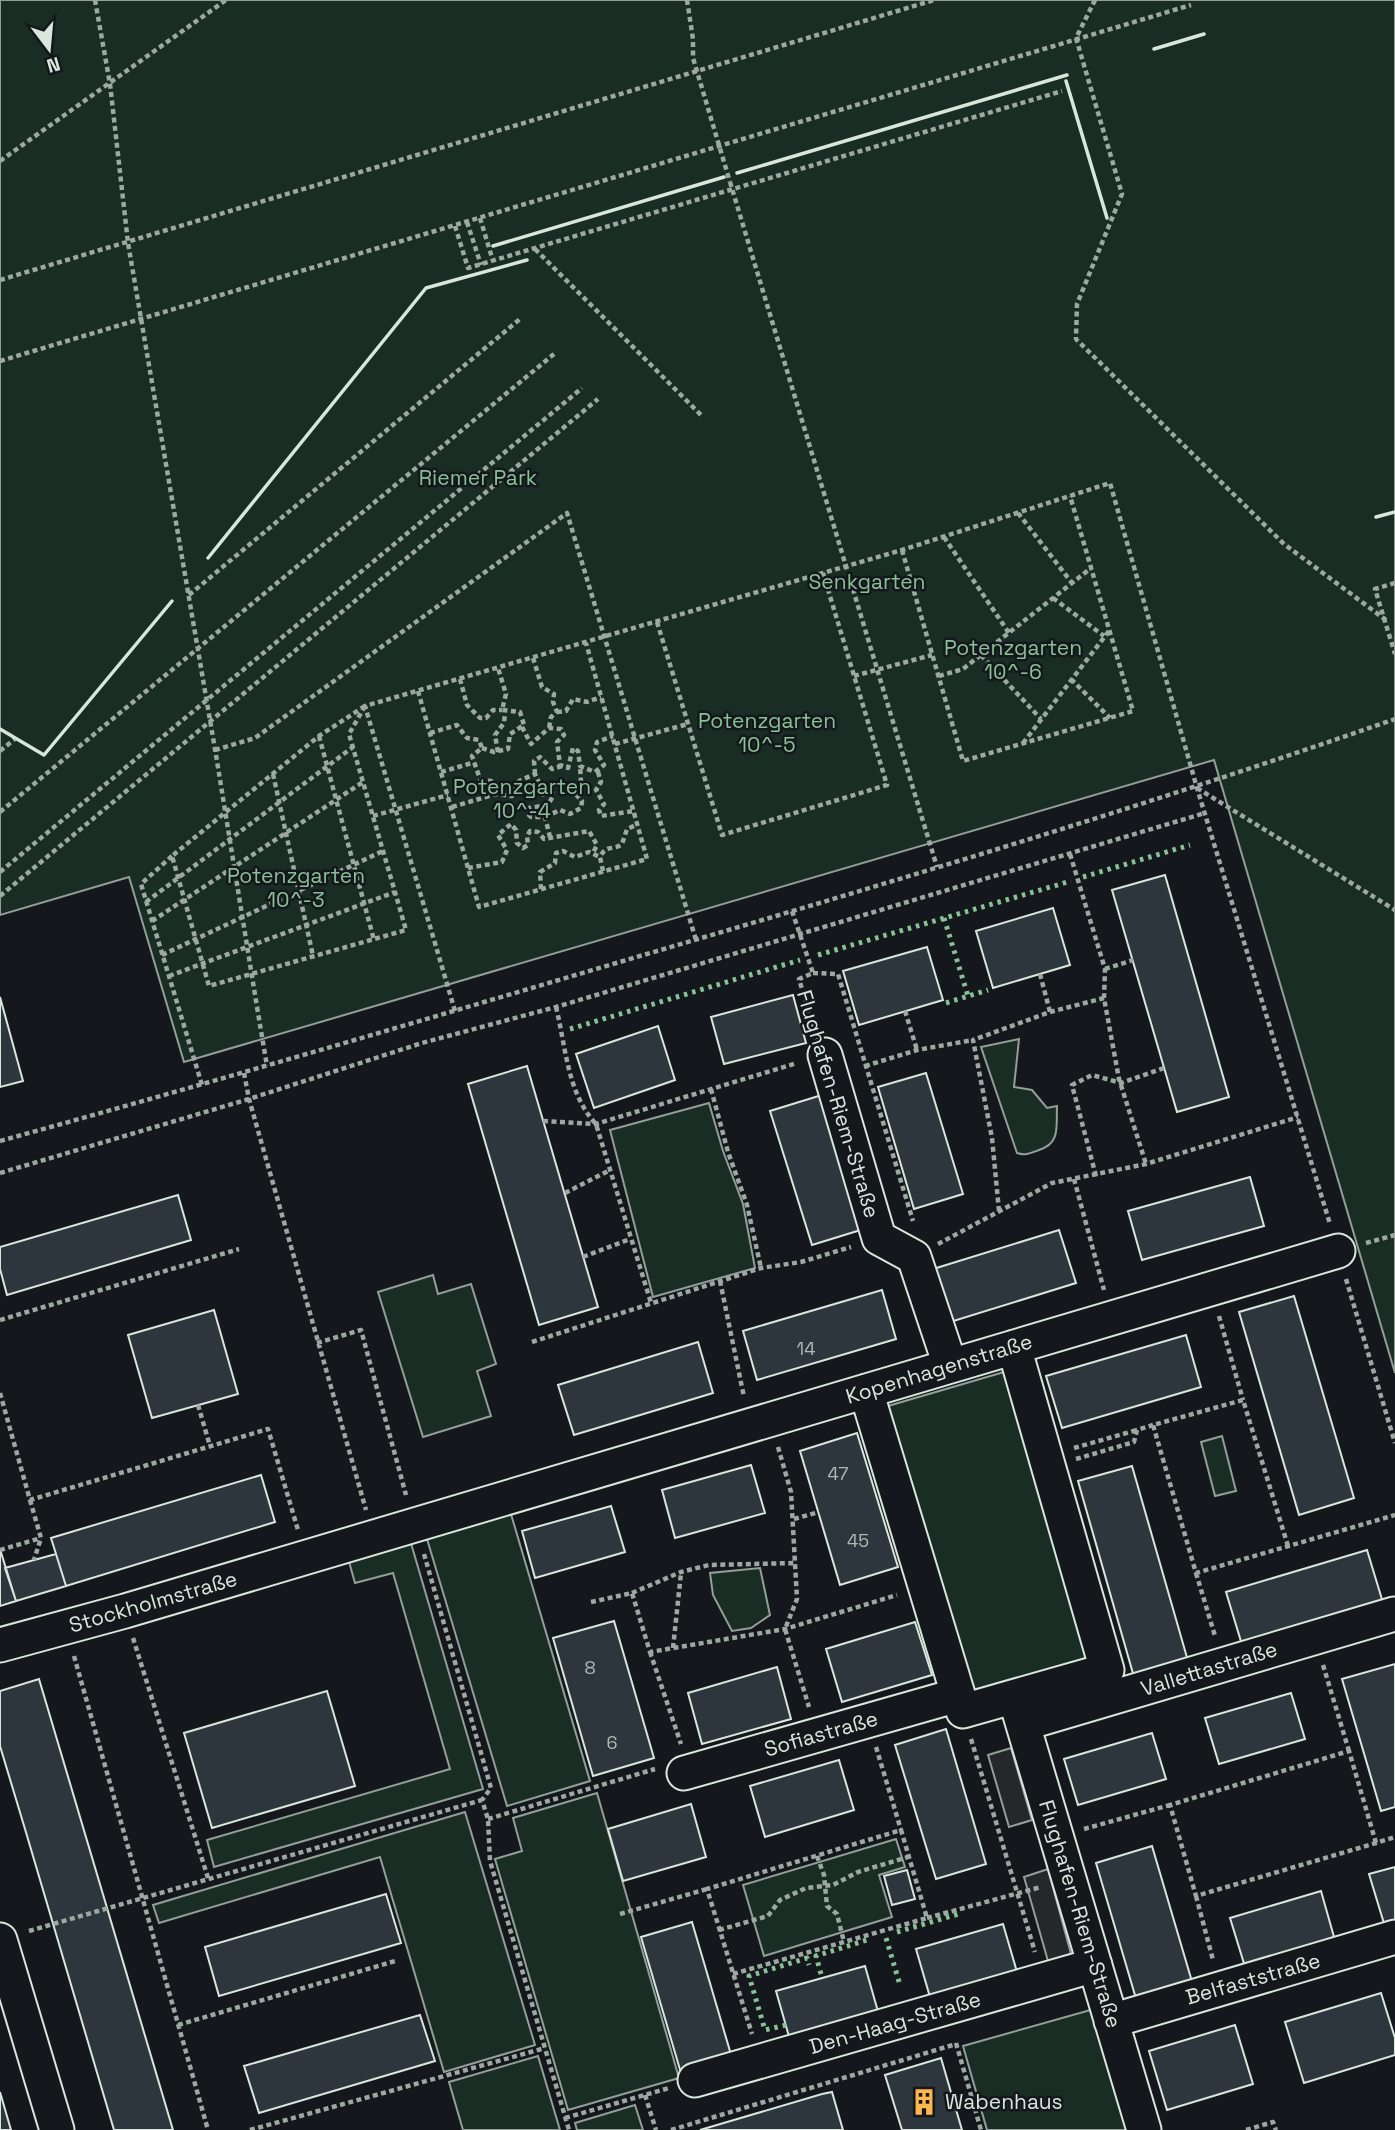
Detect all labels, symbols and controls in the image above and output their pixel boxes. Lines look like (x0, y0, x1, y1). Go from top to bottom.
north arrow (14, 14, 84, 84)
text: N (44, 51, 63, 79)
park label: Riemer Park (419, 464, 537, 491)
park label: Senkgarten (809, 568, 925, 595)
park label: Potenzgarten 10^-6 (944, 634, 1082, 685)
park label: Potenzgarten 10^-5 (698, 707, 836, 758)
park label: Potenzgarten 10^-4 (453, 773, 591, 824)
park label: Potenzgarten 10^-3 (227, 862, 365, 913)
street label: Flughafen-Riem-Straße (791, 987, 886, 1221)
street label: Kopenhagenstraße (842, 1327, 1035, 1410)
house number: 14 (797, 1337, 815, 1360)
house number: 47 (828, 1462, 848, 1485)
house number: 45 (847, 1529, 869, 1552)
street label: Stockholmstraße (66, 1565, 240, 1638)
street label: Vallettastraße (1137, 1635, 1280, 1702)
house number: 8 (584, 1656, 596, 1679)
street label: Sofiastraße (761, 1704, 881, 1763)
house number: 6 (606, 1731, 618, 1754)
street label: Flughafen-Riem-Straße (1033, 1797, 1128, 2031)
street label: Belfaststraße (1182, 1946, 1323, 2011)
street label: Den-Haag-Straße (806, 1985, 984, 2060)
building icon: Wabenhaus (909, 2087, 939, 2117)
place label: Wabenhaus (945, 2088, 1063, 2115)

